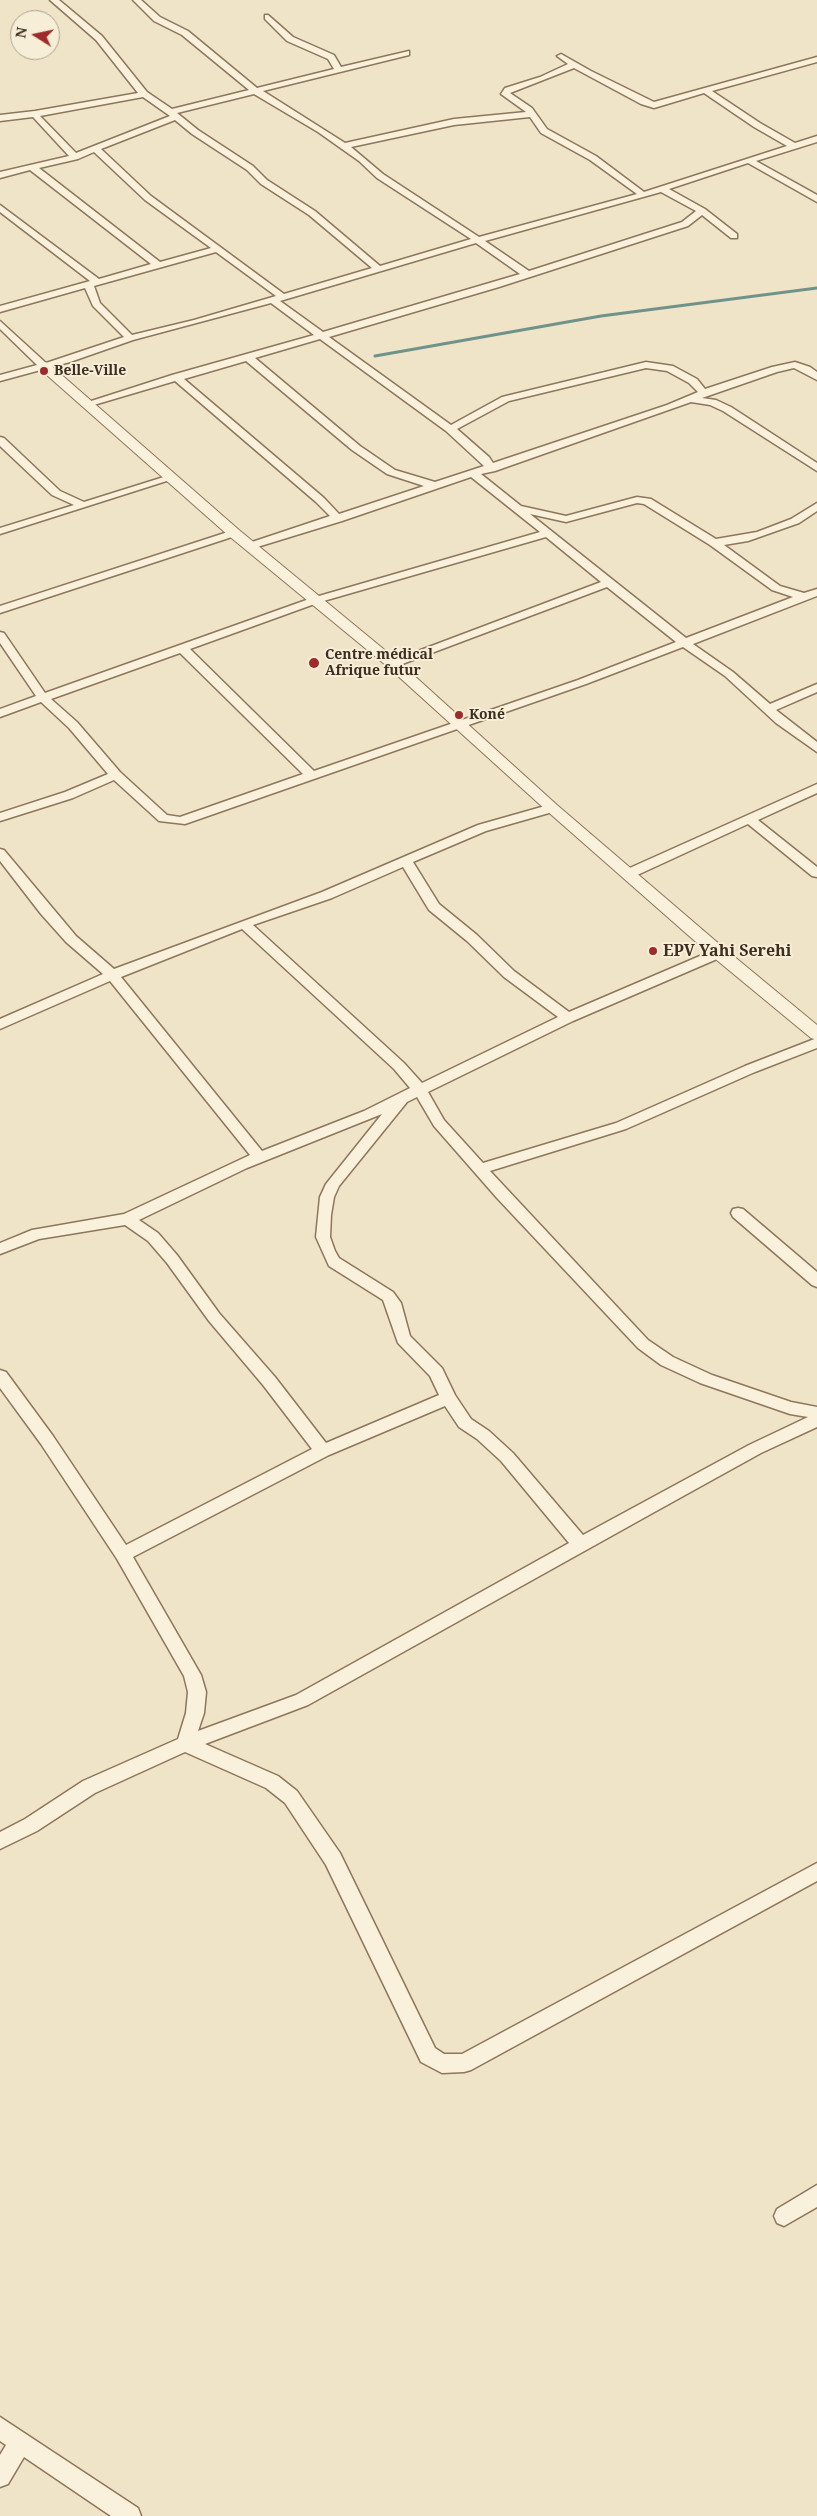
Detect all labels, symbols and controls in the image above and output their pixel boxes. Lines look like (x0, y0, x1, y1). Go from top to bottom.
north arrow (10, 10, 60, 60)
text: N (10, 25, 31, 40)
place label: Belle-Ville (54, 363, 126, 379)
marker: Belle-Ville (38, 365, 50, 377)
place label: Centre médical Afrique futur (325, 647, 433, 680)
marker: Centre médical Afrique futur (307, 656, 321, 670)
place label: Koné (469, 707, 505, 723)
marker: Koné (453, 709, 465, 721)
place label: EPV Yahi Serehi (663, 941, 791, 961)
marker: EPV Yahi Serehi (647, 945, 659, 957)

